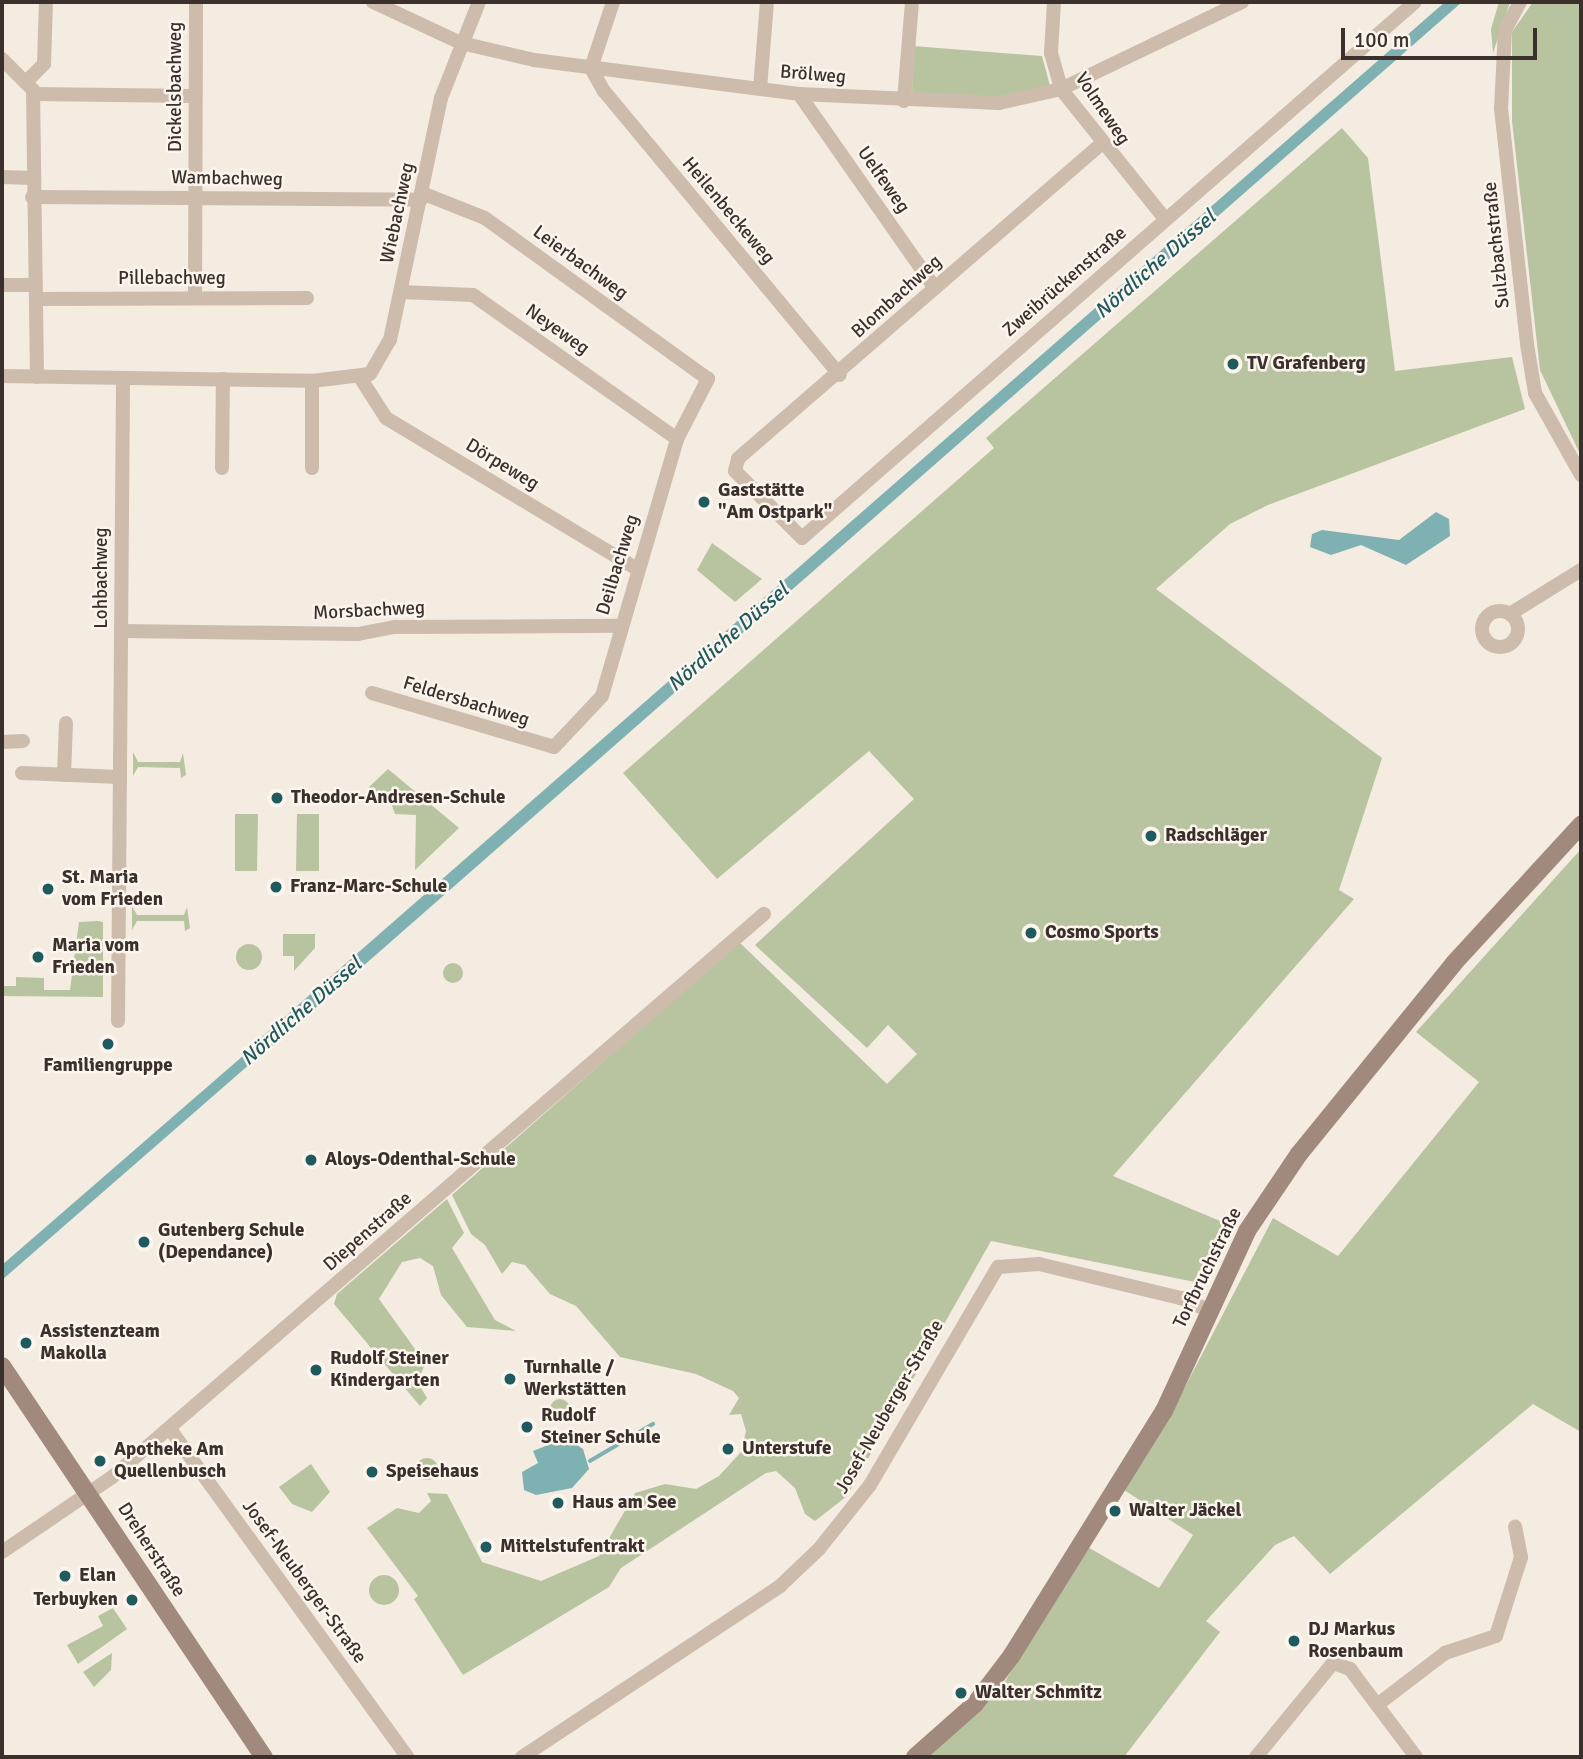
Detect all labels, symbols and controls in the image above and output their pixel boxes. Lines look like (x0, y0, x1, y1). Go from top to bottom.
scale bar (1345, 14, 1541, 58)
street label: Dickelsbachweg (165, 22, 187, 152)
text: 100 m (1354, 27, 1409, 53)
street label: Brölweg (779, 61, 847, 89)
street label: Volmeweg (1069, 68, 1135, 150)
street label: Uelfeweg (852, 142, 914, 218)
street label: Heilenbeckeweg (677, 153, 779, 269)
street label: Wiebachweg (376, 161, 420, 265)
street label: Wambachweg (171, 167, 283, 191)
street label: Sulzbachstraße (1479, 181, 1515, 309)
water label: Nördliche Düssel (1089, 205, 1221, 323)
street label: Leierbachweg (528, 221, 632, 305)
street label: Zweibrückenstraße (999, 222, 1131, 342)
street label: Blombachweg (847, 251, 947, 343)
street label: Pillebachweg (118, 268, 226, 290)
street label: Neyeweg (521, 300, 593, 360)
place label: TV Grafenberg (1247, 353, 1366, 375)
marker: TV Grafenberg (1225, 356, 1241, 372)
street label: Dörpeweg (461, 434, 543, 496)
place label: Gaststätte "Am Ostpark" (718, 480, 832, 524)
marker: Gaststätte "Am Ostpark" (696, 494, 712, 510)
street label: Deilbachweg (592, 512, 644, 618)
street label: Lohbachweg (91, 527, 113, 629)
water label: Nördliche Düssel (662, 578, 794, 696)
street label: Morsbachweg (312, 597, 426, 625)
street label: Feldersbachweg (400, 672, 532, 732)
place label: Theodor-Andresen-Schule (291, 787, 506, 809)
marker: Theodor-Andresen-Schule (269, 790, 285, 806)
place label: Radschläger (1165, 825, 1267, 847)
marker: Radschläger (1143, 828, 1159, 844)
place label: St. Maria vom Frieden (62, 867, 163, 911)
place label: Franz-Marc-Schule (290, 876, 447, 898)
marker: Franz-Marc-Schule (268, 879, 284, 895)
marker: St. Maria vom Frieden (40, 881, 56, 897)
place label: Cosmo Sports (1045, 922, 1159, 944)
marker: Cosmo Sports (1023, 925, 1039, 941)
place label: Maria vom Frieden (52, 935, 139, 979)
marker: Maria vom Frieden (30, 949, 46, 965)
water label: Nördliche Düssel (235, 952, 367, 1070)
marker: Familiengruppe (100, 1036, 116, 1052)
place label: Familiengruppe (43, 1055, 173, 1077)
place label: Aloys-Odenthal-Schule (325, 1149, 516, 1171)
marker: Aloys-Odenthal-Schule (303, 1152, 319, 1168)
street label: Diepenstraße (319, 1187, 417, 1277)
street label: Torfbruchstraße (1169, 1204, 1247, 1332)
place label: Gutenberg Schule (Dependance) (158, 1220, 304, 1264)
marker: Gutenberg Schule (Dependance) (136, 1234, 152, 1250)
street label: Josef-Neuberger-Straße (831, 1316, 949, 1498)
place label: Assistenzteam Makolla (40, 1321, 160, 1365)
marker: Assistenzteam Makolla (18, 1335, 34, 1351)
place label: Rudolf Steiner Kindergarten (330, 1348, 449, 1392)
place label: Turnhalle / Werkstätten (524, 1357, 626, 1401)
marker: Rudolf Steiner Kindergarten (308, 1362, 324, 1378)
marker: Turnhalle / Werkstätten (502, 1371, 518, 1387)
place label: Rudolf Steiner Schule (541, 1405, 661, 1449)
marker: Rudolf Steiner Schule (519, 1419, 535, 1435)
place label: Unterstufe (742, 1438, 831, 1460)
place label: Apotheke Am Quellenbusch (114, 1439, 226, 1483)
marker: Unterstufe (720, 1441, 736, 1457)
marker: Apotheke Am Quellenbusch (92, 1453, 108, 1469)
place label: Speisehaus (386, 1461, 479, 1483)
marker: Speisehaus (364, 1464, 380, 1480)
place label: Haus am See (572, 1492, 677, 1514)
marker: Haus am See (550, 1495, 566, 1511)
street label: Josef-Neuberger-Straße (237, 1496, 371, 1668)
street label: Dreherstraße (112, 1498, 190, 1602)
place label: Walter Jäckel (1129, 1500, 1241, 1522)
marker: Walter Jäckel (1107, 1503, 1123, 1519)
place label: Mittelstufentrakt (500, 1536, 645, 1558)
marker: Mittelstufentrakt (478, 1539, 494, 1555)
place label: Elan (79, 1565, 116, 1587)
marker: Elan (57, 1568, 73, 1584)
place label: Terbuyken (33, 1589, 118, 1611)
marker: Terbuyken (124, 1592, 140, 1608)
place label: DJ Markus Rosenbaum (1308, 1619, 1403, 1663)
marker: DJ Markus Rosenbaum (1286, 1633, 1302, 1649)
place label: Walter Schmitz (975, 1682, 1102, 1704)
marker: Walter Schmitz (953, 1685, 969, 1701)

